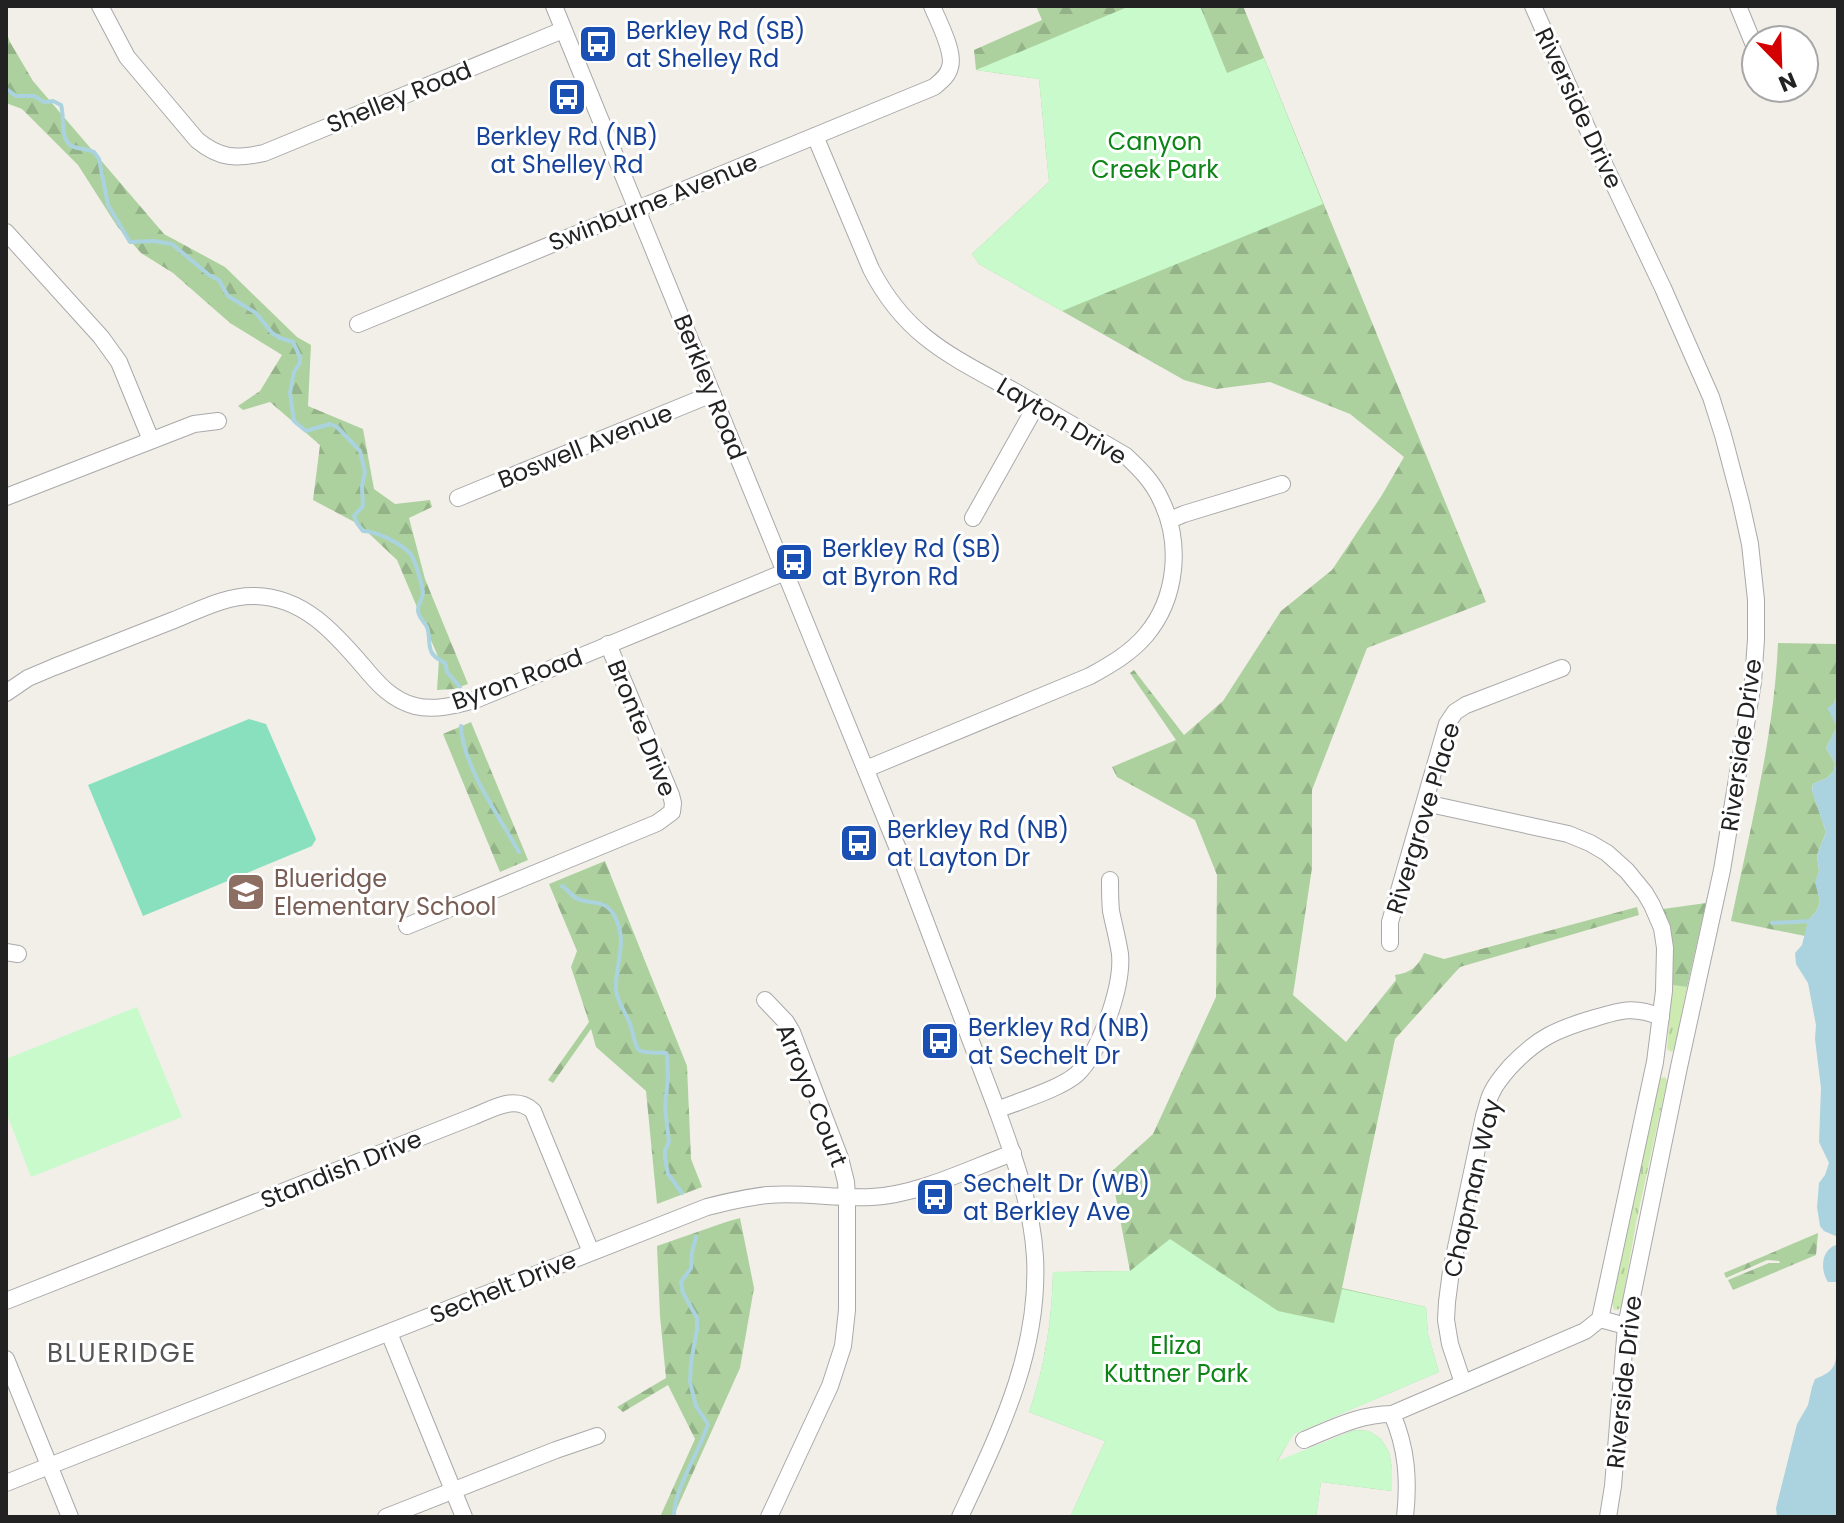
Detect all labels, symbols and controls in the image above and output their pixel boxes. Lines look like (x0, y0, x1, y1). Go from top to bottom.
place label: Berkley Rd (SB) at Shelley Rd (626, 14, 805, 75)
street label: Riverside Drive (1527, 22, 1631, 194)
bus stop icon: Berkley Rd (SB) at Shelley Rd (577, 23, 619, 65)
north arrow (1740, 24, 1820, 104)
street label: Shelley Road (322, 53, 476, 141)
text: N (1774, 64, 1801, 99)
bus stop icon: Berkley Rd (NB) at Shelley Rd (546, 76, 588, 118)
place label: Berkley Rd (NB) at Shelley Rd (476, 120, 658, 181)
park label: Canyon Creek Park (1091, 125, 1219, 186)
street label: Swinburne Avenue (544, 145, 762, 259)
street label: Berkley Road (666, 309, 754, 465)
street label: Layton Drive (991, 369, 1133, 473)
street label: Boswell Avenue (493, 396, 677, 496)
place label: Berkley Rd (SB) at Byron Rd (822, 532, 1001, 593)
bus stop icon: Berkley Rd (SB) at Byron Rd (773, 541, 815, 583)
street label: Byron Road (447, 640, 587, 718)
street label: Bronte Drive (600, 655, 684, 801)
street label: Riverside Drive (1713, 657, 1769, 833)
street label: Rivergrove Place (1378, 718, 1468, 918)
place label: Berkley Rd (NB) at Layton Dr (887, 813, 1069, 874)
bus stop icon: Berkley Rd (NB) at Layton Dr (838, 822, 880, 864)
place label: Blueridge Elementary School (274, 862, 497, 923)
school or university icon: Blueridge Elementary School (225, 871, 267, 913)
place label: Berkley Rd (NB) at Sechelt Dr (968, 1011, 1150, 1072)
street label: Arroyo Court (768, 1019, 856, 1171)
bus stop icon: Berkley Rd (NB) at Sechelt Dr (919, 1020, 961, 1062)
street label: Chapman Way (1435, 1095, 1509, 1280)
street label: Standish Drive (256, 1122, 426, 1216)
place label: Sechelt Dr (WB) at Berkley Ave (963, 1167, 1150, 1228)
bus stop icon: Sechelt Dr (WB) at Berkley Ave (914, 1176, 956, 1218)
street label: Sechelt Drive (425, 1243, 581, 1331)
street label: Riverside Drive (1599, 1294, 1649, 1470)
park label: Eliza Kuttner Park (1104, 1329, 1249, 1390)
district label: BLUERIDGE (47, 1335, 197, 1371)

